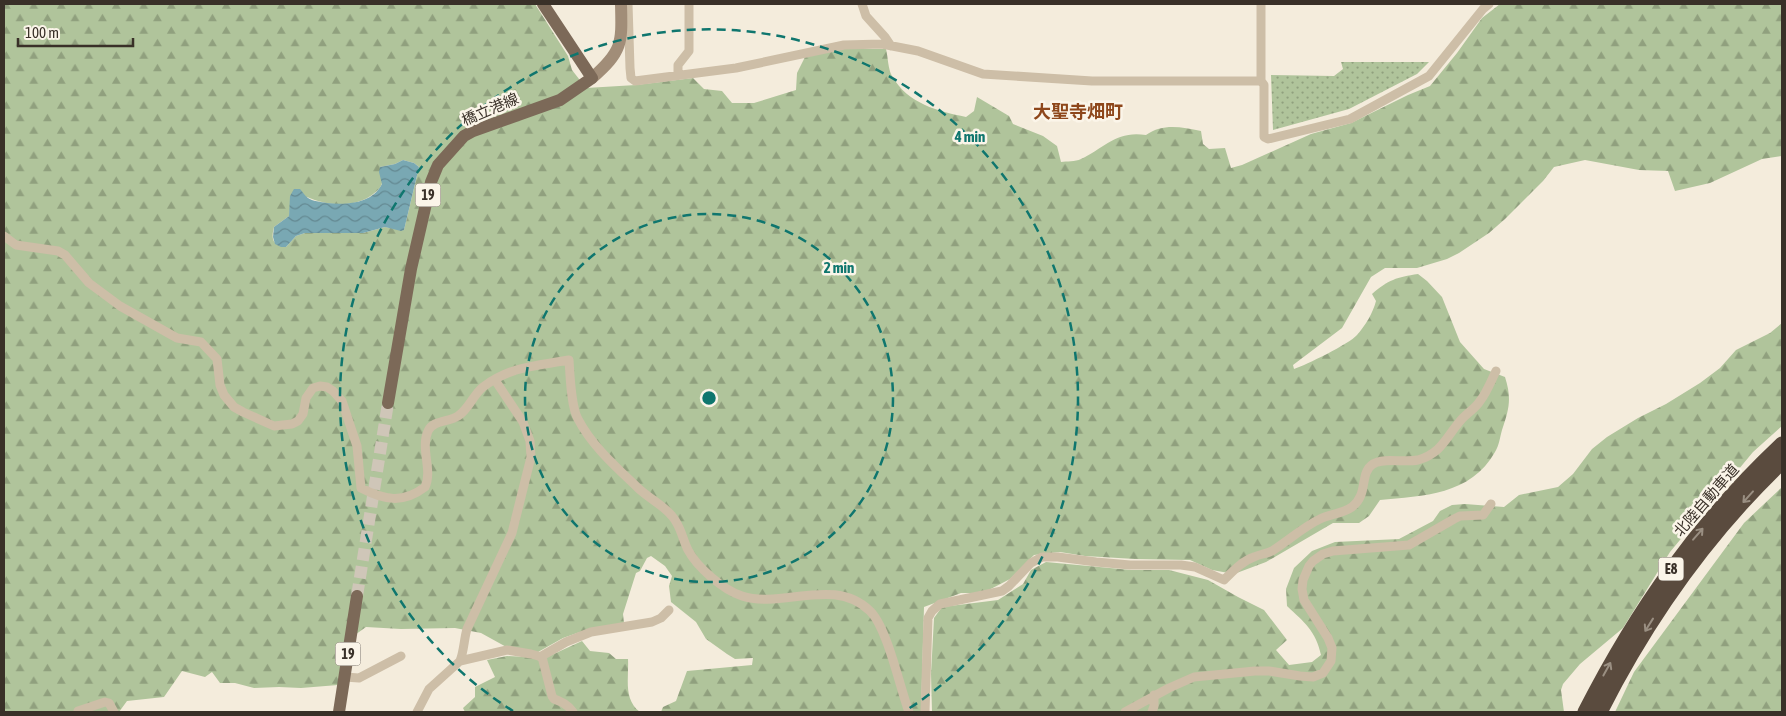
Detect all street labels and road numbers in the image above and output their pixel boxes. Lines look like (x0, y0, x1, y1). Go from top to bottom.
street label: 橋立港線 (459, 89, 521, 129)
road number: 19 (416, 184, 440, 206)
street label: 北陸自動車道 (1670, 460, 1742, 540)
road number: E8 (1658, 558, 1684, 580)
road number: 19 (336, 642, 360, 666)

